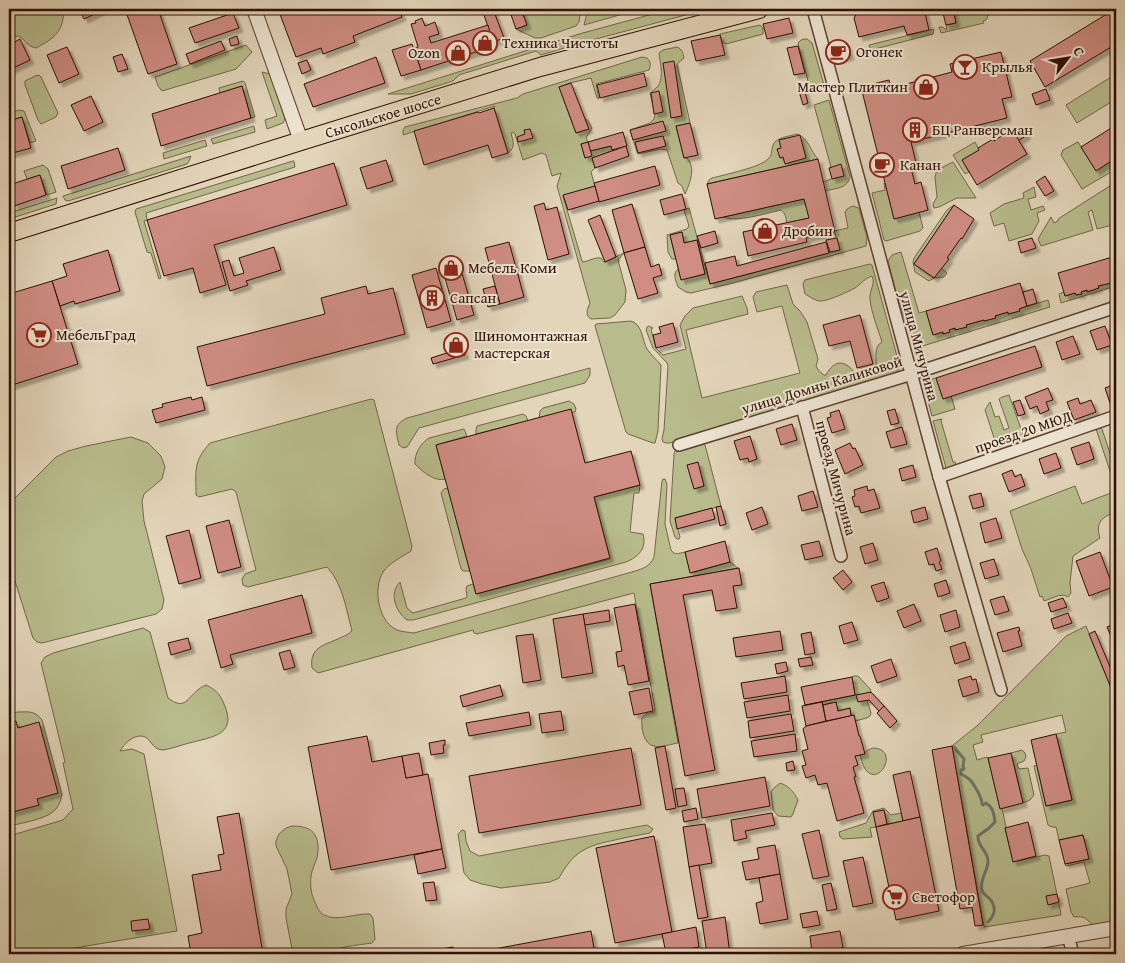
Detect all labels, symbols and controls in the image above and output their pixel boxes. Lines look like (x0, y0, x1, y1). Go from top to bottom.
shop icon: Техника Чистоты (472, 30, 498, 56)
place label: Техника Чистоты (502, 32, 619, 53)
north arrow (1042, 32, 1092, 82)
cafe icon: Огонек (825, 39, 851, 65)
shop icon: Ozon (445, 40, 471, 66)
place label: Огонек (856, 41, 903, 62)
place label: Ozon (408, 42, 441, 63)
text: С (1069, 43, 1090, 60)
bar icon: Крылья (952, 54, 978, 80)
place label: Крылья (982, 56, 1033, 77)
shop icon: Мастер Плиткин (913, 74, 939, 100)
place label: Мастер Плиткин (797, 76, 908, 97)
street label: Сысольское шоссе (322, 88, 443, 143)
building icon: БЦ Ранверсман (902, 117, 928, 143)
place label: БЦ Ранверсман (932, 119, 1033, 140)
cafe icon: Канан (869, 152, 895, 178)
place label: Канан (900, 154, 941, 175)
shop icon: Дробин (752, 218, 778, 244)
place label: Дробин (781, 220, 833, 241)
shop icon: Мебель Коми (438, 255, 464, 281)
place label: Мебель Коми (468, 257, 557, 278)
building icon: Сапсан (419, 285, 445, 311)
place label: Сапсан (450, 287, 497, 308)
street label: улица Мичурина (894, 288, 944, 404)
supermarket icon: МебельГрад (26, 322, 52, 348)
place label: МебельГрад (56, 324, 136, 345)
place label: Шиномонтажная мастерская (474, 325, 588, 363)
shop icon: Шиномонтажная мастерская (443, 332, 469, 358)
street label: улица Домны Каликовой (738, 350, 905, 419)
street label: проезд 20 МЮД (972, 405, 1074, 458)
street label: проезд Мичурина (811, 418, 862, 539)
supermarket icon: Светофор (882, 884, 908, 910)
place label: Светофор (912, 886, 975, 907)

